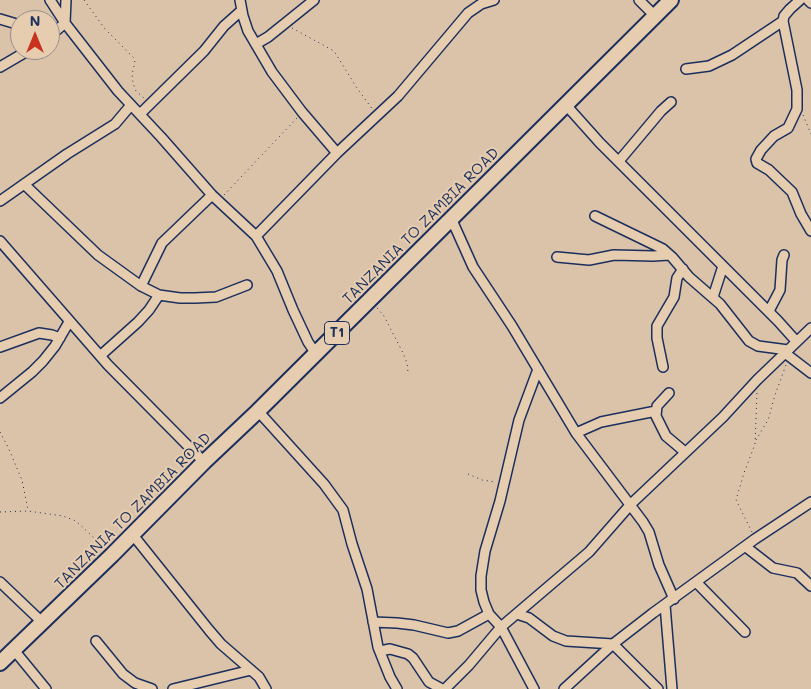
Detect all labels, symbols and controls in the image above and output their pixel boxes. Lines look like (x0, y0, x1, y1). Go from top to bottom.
north arrow (10, 10, 60, 60)
text: N (30, 11, 40, 30)
street label: TANZANIA TO ZAMBIA ROAD (339, 144, 503, 308)
road number: T1 (324, 322, 350, 344)
street label: TANZANIA TO ZAMBIA ROAD (51, 429, 215, 593)

